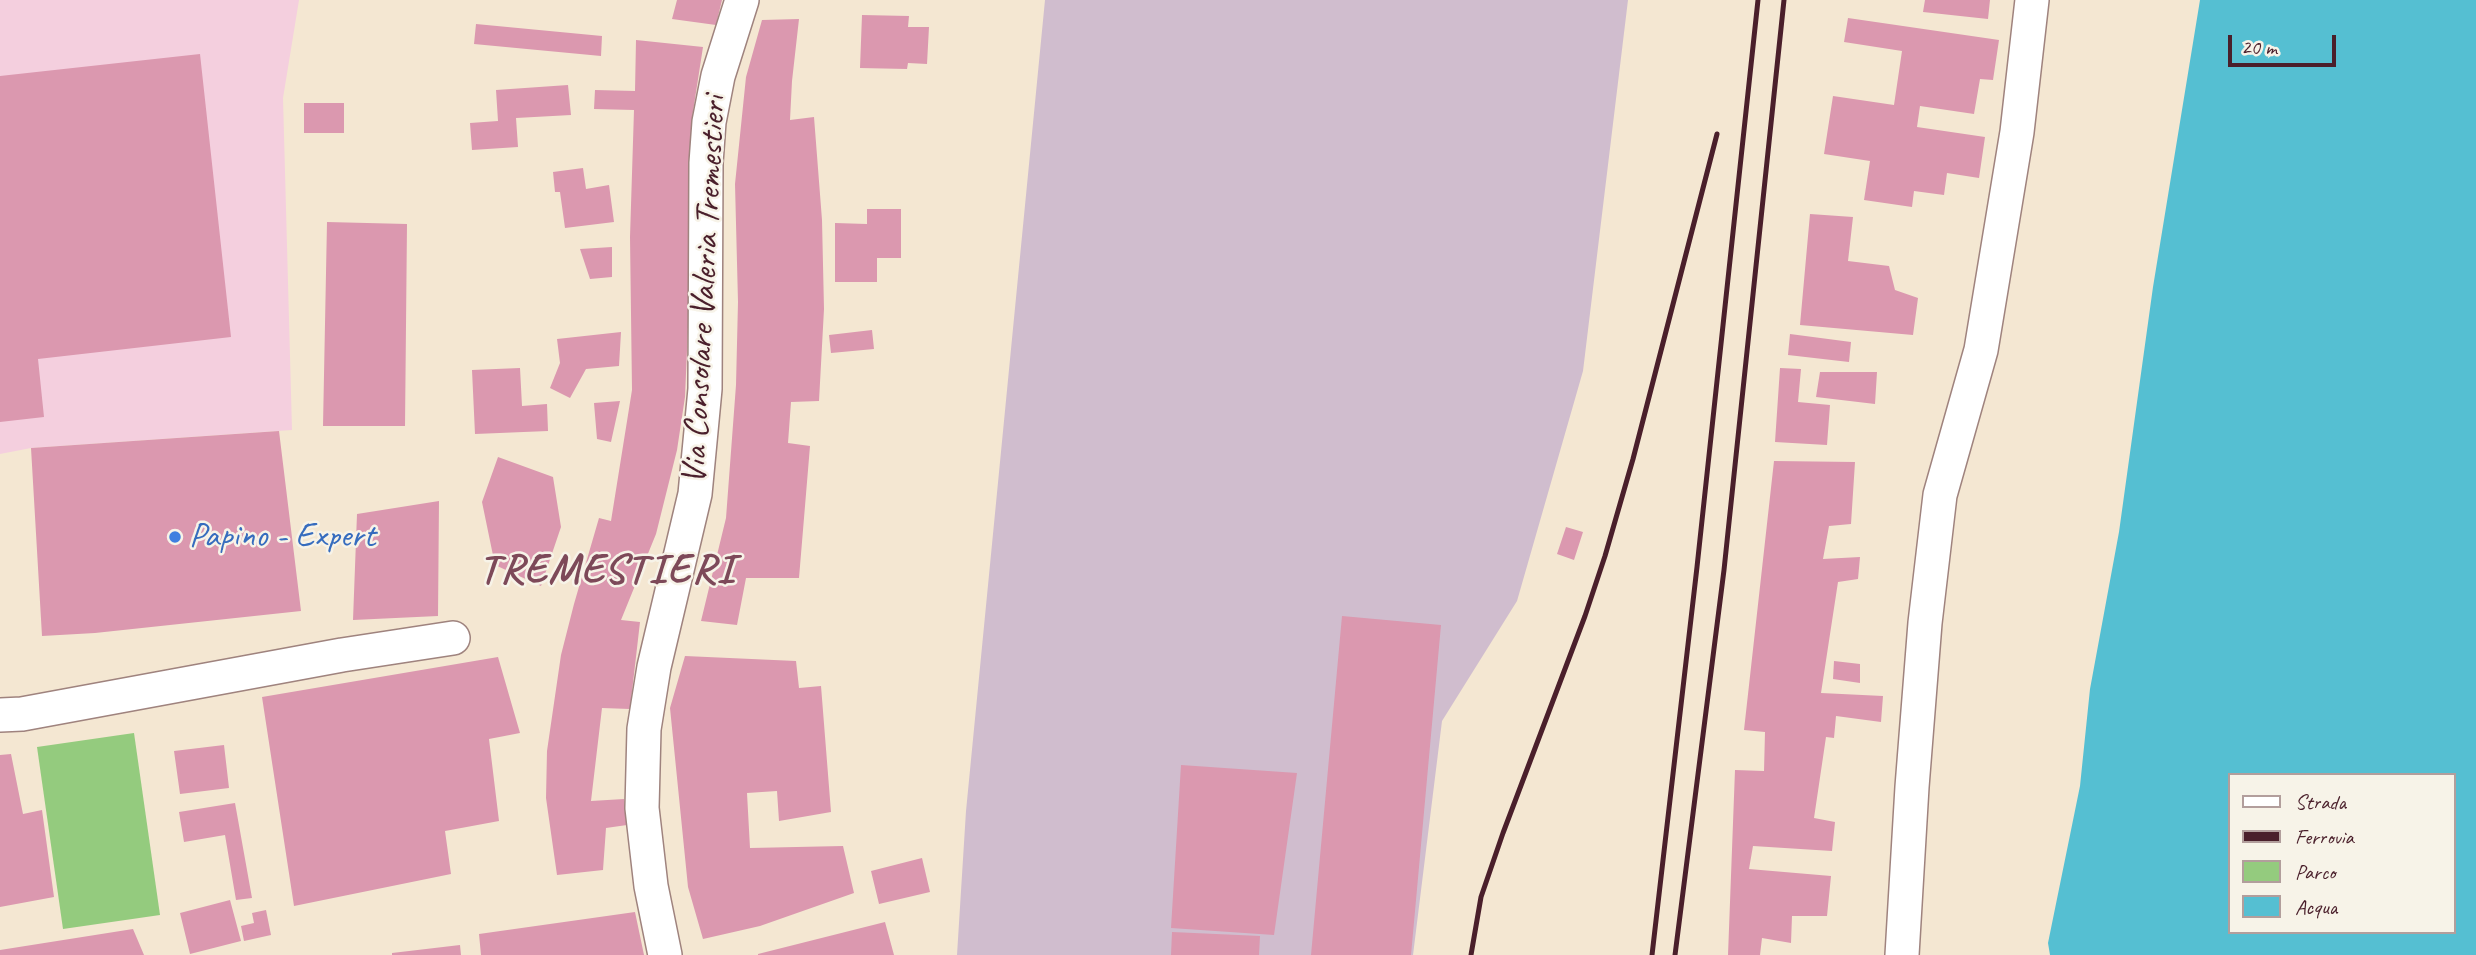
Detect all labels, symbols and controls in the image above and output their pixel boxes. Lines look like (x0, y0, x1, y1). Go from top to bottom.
scale bar (2231, 21, 2340, 65)
text: 20 m (2241, 34, 2277, 60)
street label: Via Consolare Valeria Tremestieri (674, 95, 736, 485)
place label: Papino - Expert (189, 516, 375, 558)
marker: Papino - Expert (167, 529, 183, 545)
district label: TREMESTIERI (481, 546, 733, 596)
legend (2228, 773, 2455, 934)
text: Strada (2295, 789, 2346, 815)
text: Ferrovia (2295, 824, 2354, 850)
text: Parco (2295, 859, 2335, 885)
text: Acqua (2295, 894, 2337, 920)

